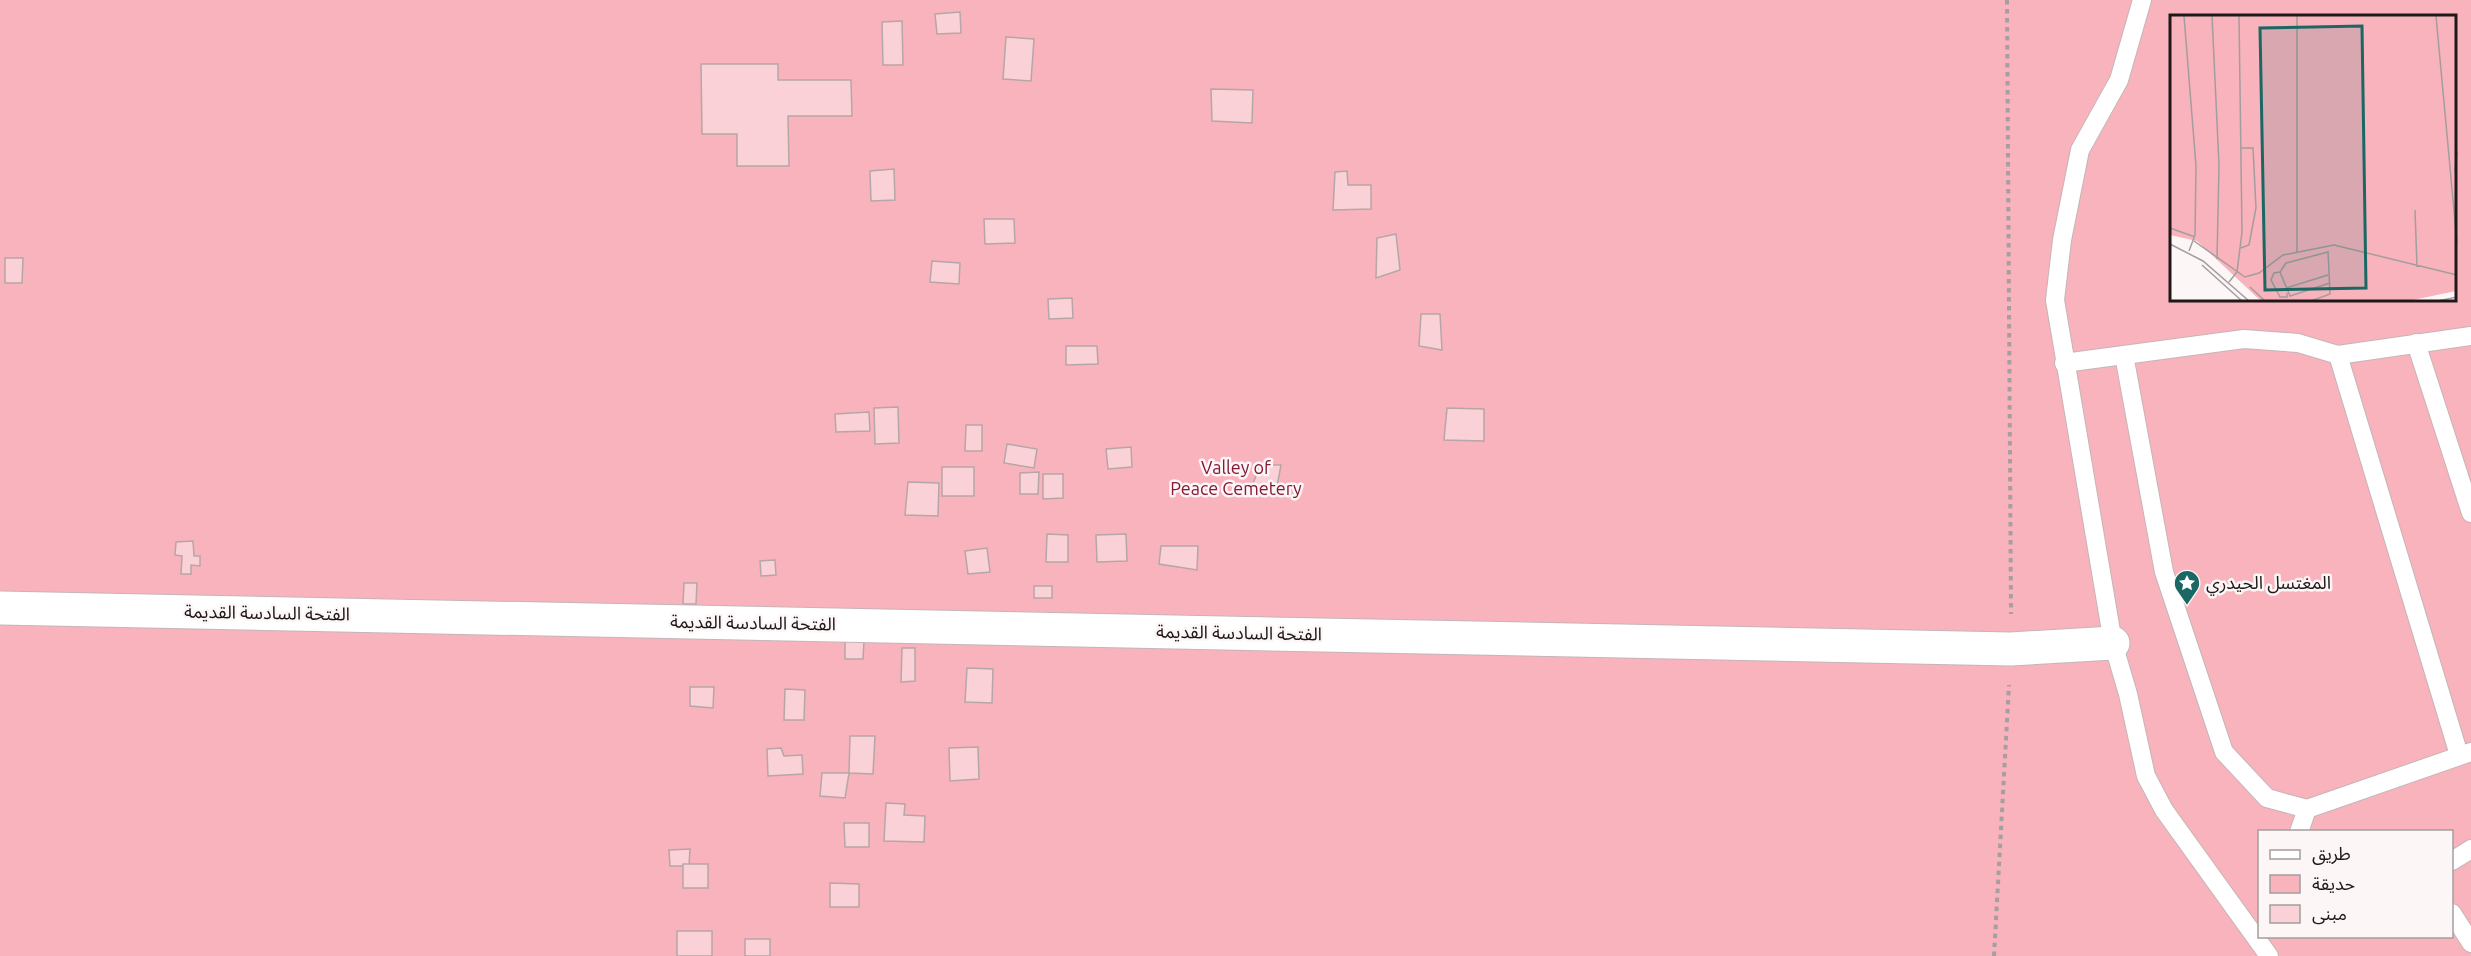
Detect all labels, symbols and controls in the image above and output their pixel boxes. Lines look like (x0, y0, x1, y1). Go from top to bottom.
inset map (2170, 15, 2456, 302)
park label: Valley of Peace Cemetery (1170, 457, 1302, 498)
place icon: المغتسل الحيدري (2172, 568, 2202, 606)
place label: المغتسل الحيدري (2206, 572, 2331, 596)
street label: الفتحة السادسة القديمة (184, 601, 350, 624)
street label: الفتحة السادسة القديمة (670, 611, 836, 634)
street label: الفتحة السادسة القديمة (1156, 621, 1322, 644)
legend (2258, 830, 2453, 938)
text: طريق (2312, 843, 2351, 865)
text: حديقة (2312, 873, 2355, 893)
text: مبنى (2312, 903, 2347, 925)

